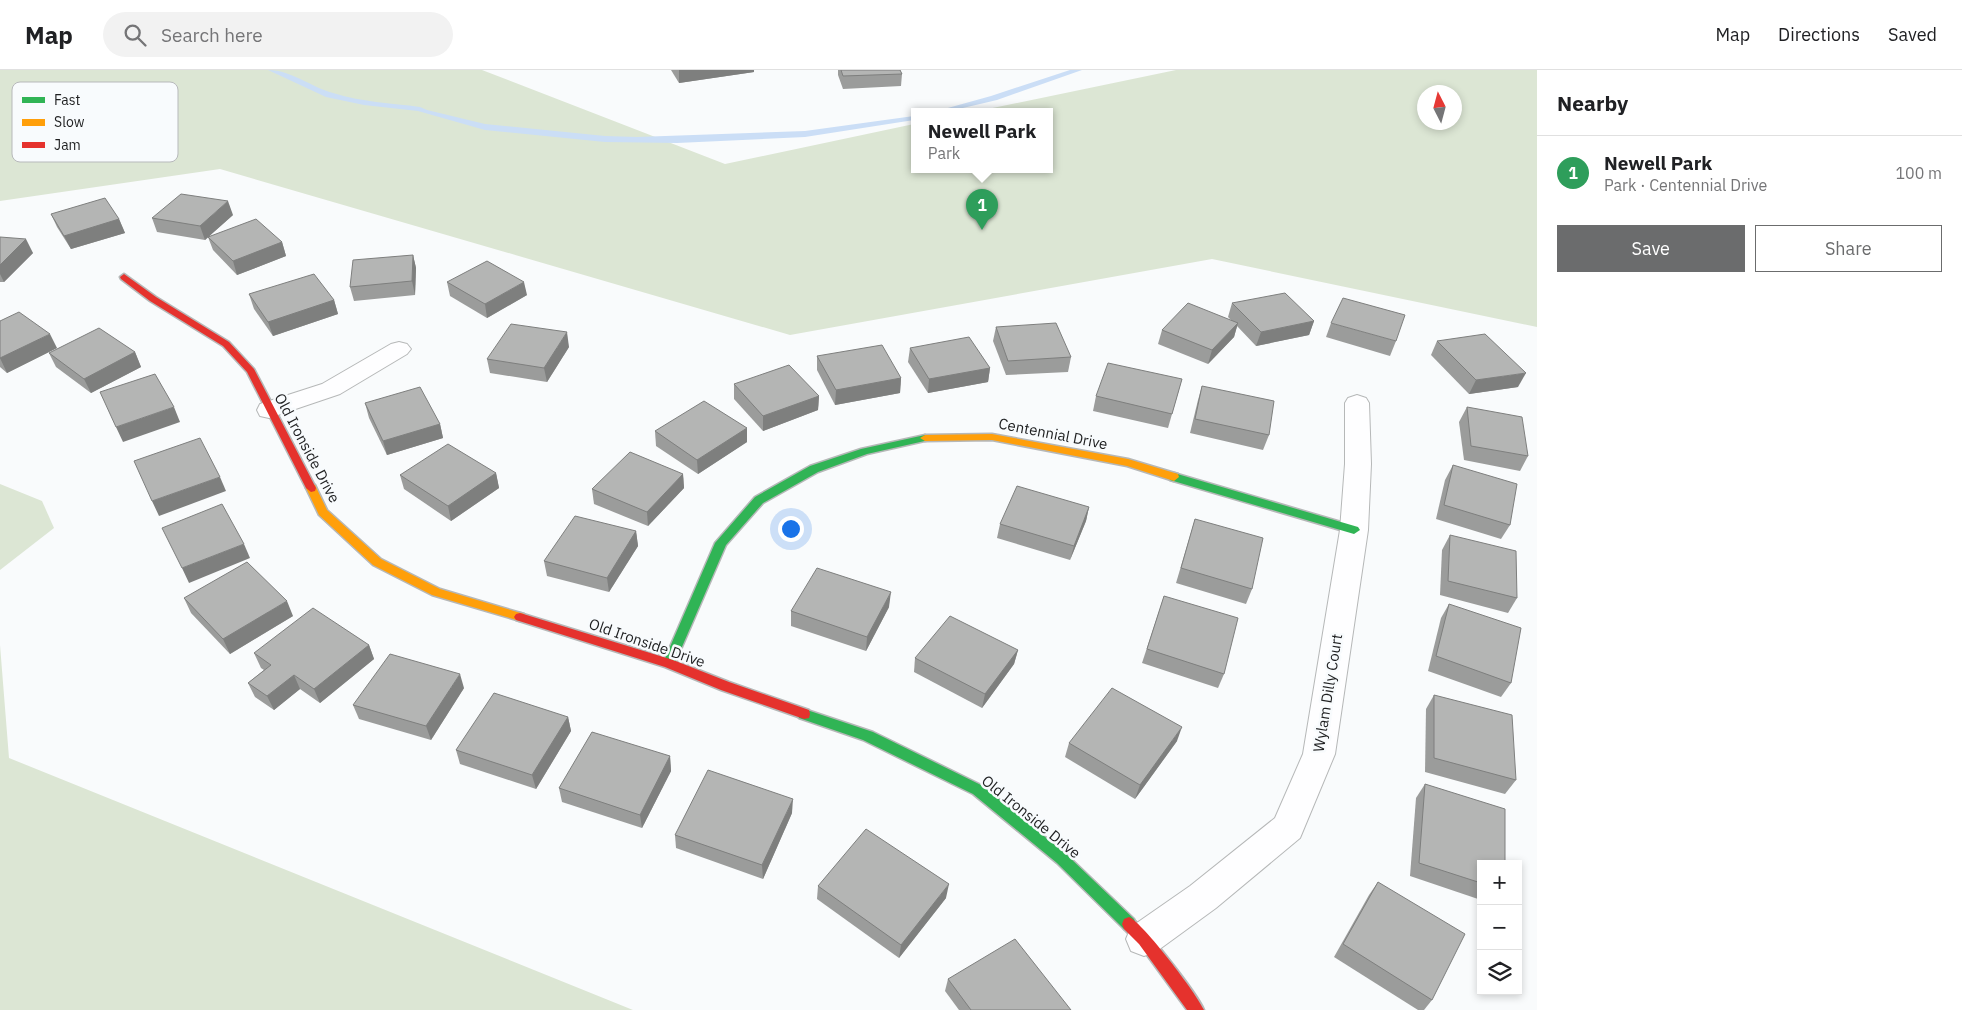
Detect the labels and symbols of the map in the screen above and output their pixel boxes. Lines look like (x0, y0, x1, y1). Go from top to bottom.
legend (12, 82, 178, 162)
north arrow (1417, 85, 1462, 130)
text: Fast (54, 91, 80, 109)
text: Slow (54, 113, 85, 131)
text: Jam (54, 136, 81, 154)
pin: 1 (966, 189, 998, 230)
street label: Old Ironside Drive (271, 390, 344, 506)
street label: Centennial Drive (997, 414, 1109, 453)
your location (778, 516, 804, 542)
street label: Old Ironside Drive (587, 614, 708, 671)
street label: Wylam Dilly Court (1309, 632, 1346, 753)
street label: Old Ironside Drive (978, 771, 1085, 862)

